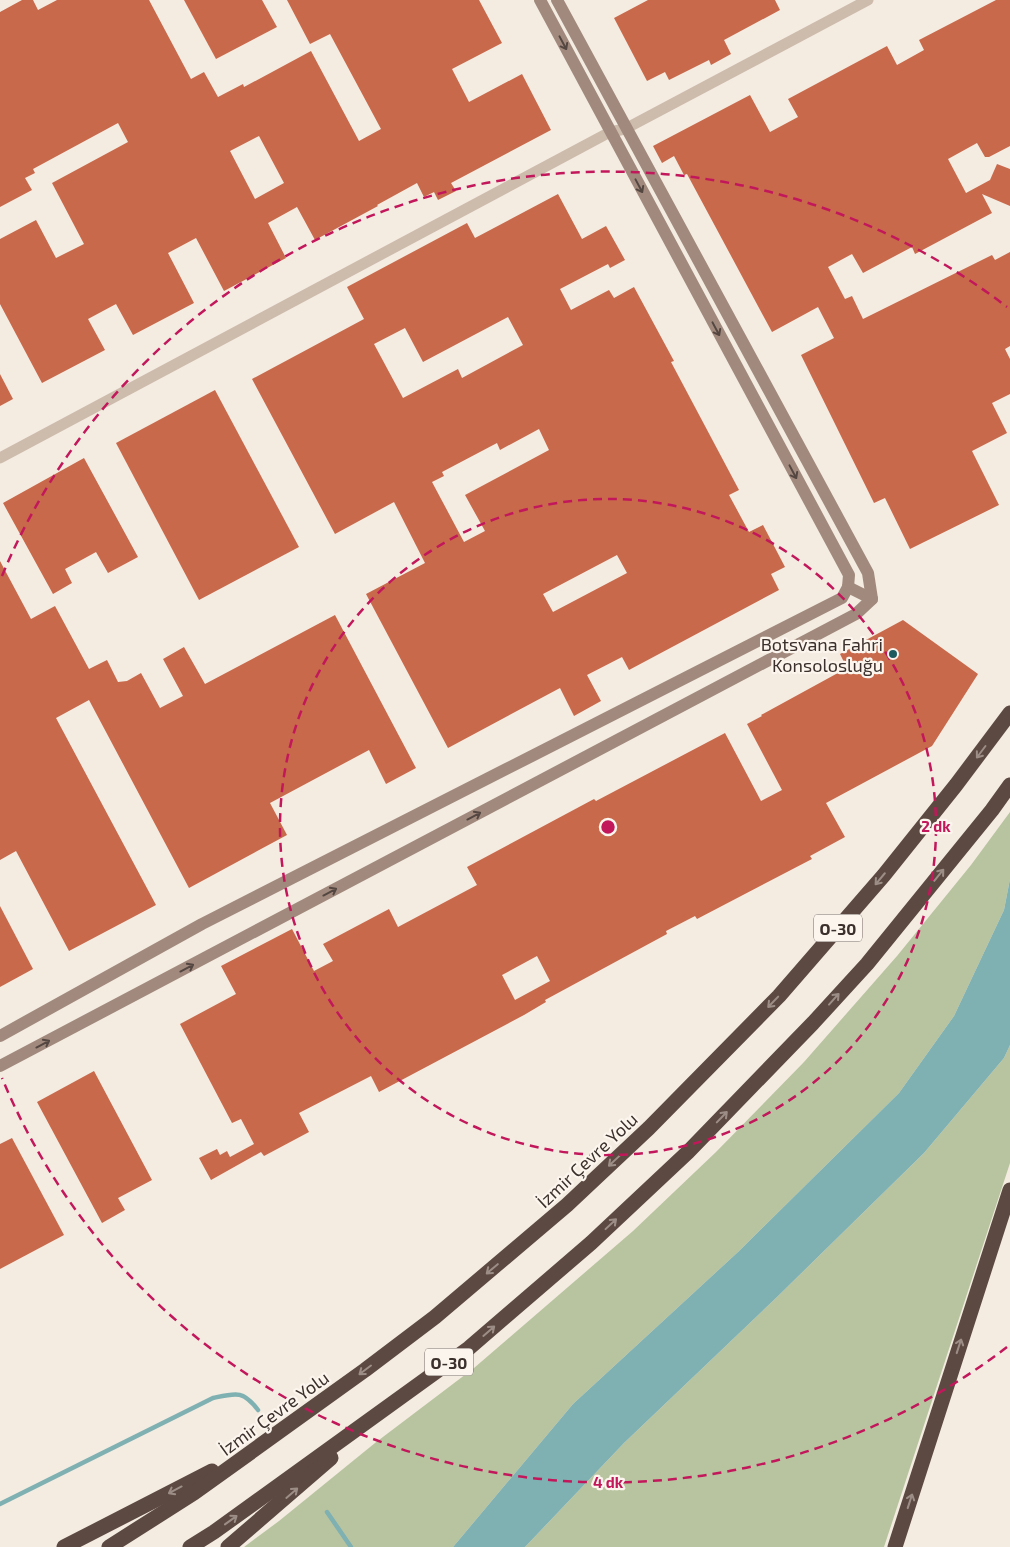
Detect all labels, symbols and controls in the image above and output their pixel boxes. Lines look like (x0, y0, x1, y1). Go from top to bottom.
one-way arrow (558, 35, 568, 50)
one-way arrow (635, 178, 645, 193)
one-way arrow (712, 322, 722, 336)
one-way arrow (789, 465, 799, 479)
place label: Botsvana Fahri Konsolosluğu (761, 633, 883, 676)
marker: Botsvana Fahri Konsolosluğu (887, 648, 899, 660)
one-way arrow (975, 745, 986, 758)
one-way arrow (466, 811, 481, 820)
text: 2 dk (921, 817, 951, 835)
centre of rings (599, 818, 617, 836)
one-way arrow (934, 869, 945, 882)
one-way arrow (874, 873, 885, 886)
one-way arrow (323, 887, 338, 897)
road number: O-30 (814, 914, 862, 941)
one-way arrow (179, 963, 194, 973)
one-way arrow (829, 993, 840, 1006)
one-way arrow (767, 995, 779, 1007)
one-way arrow (35, 1039, 50, 1048)
street label: İzmir Çevre Yolu (532, 1108, 643, 1213)
one-way arrow (716, 1111, 728, 1123)
one-way arrow (607, 1155, 620, 1167)
one-way arrow (605, 1218, 618, 1230)
one-way arrow (485, 1263, 498, 1275)
one-way arrow (482, 1325, 495, 1336)
one-way arrow (955, 1338, 965, 1354)
road number: O-30 (425, 1348, 473, 1375)
one-way arrow (358, 1365, 372, 1375)
street label: İzmir Çevre Yolu (215, 1366, 333, 1461)
text: 4 dk (593, 1473, 624, 1491)
one-way arrow (168, 1486, 183, 1496)
one-way arrow (285, 1487, 298, 1498)
one-way arrow (905, 1493, 915, 1509)
one-way arrow (224, 1515, 238, 1525)

